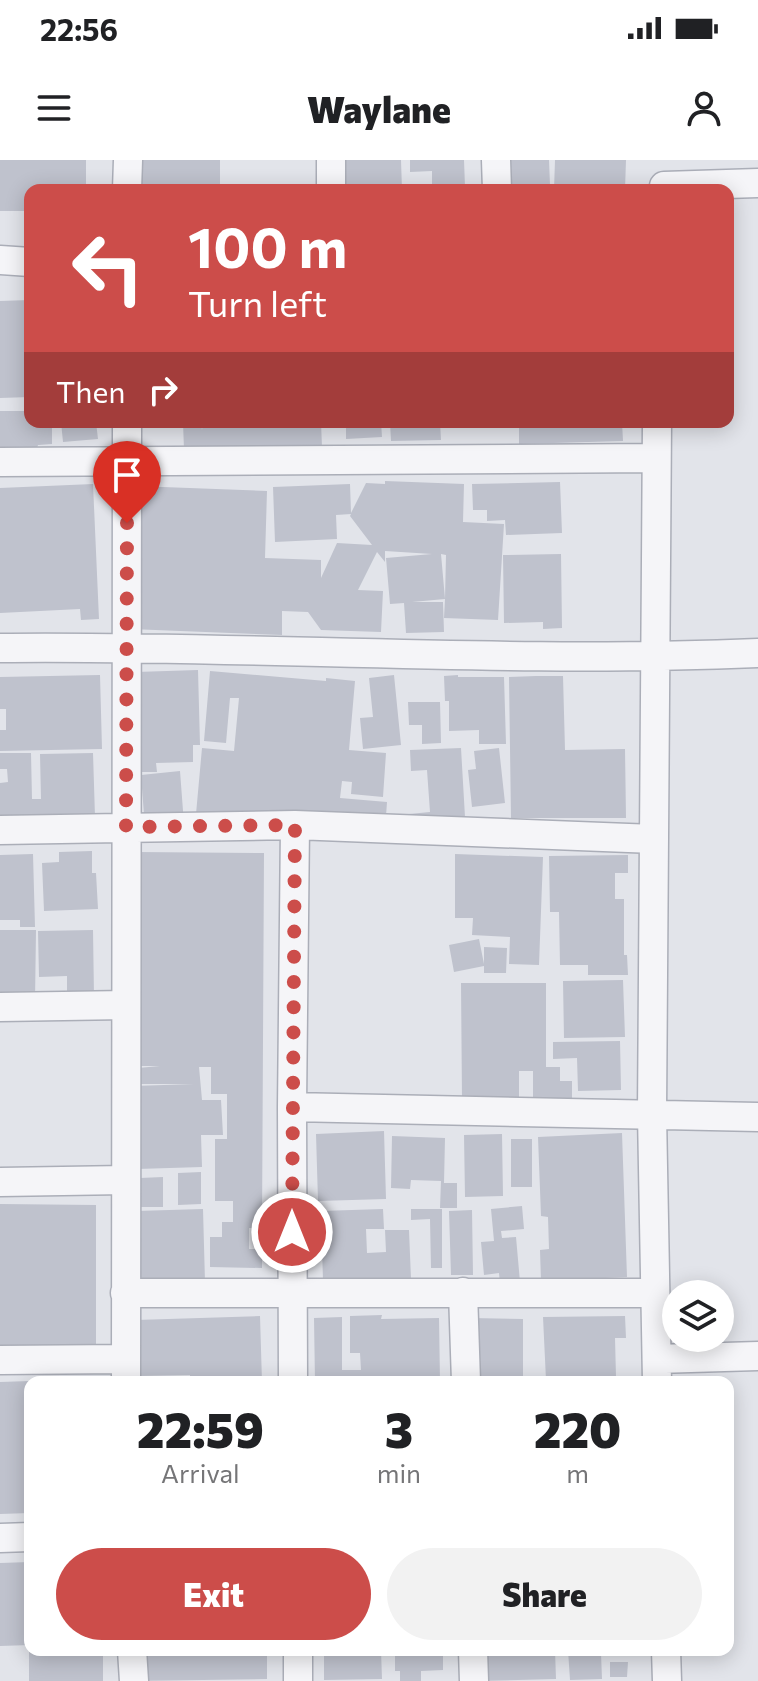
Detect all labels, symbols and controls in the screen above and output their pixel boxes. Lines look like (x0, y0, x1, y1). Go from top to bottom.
text: 22:56 (40, 10, 118, 47)
icon: menu (32, 86, 76, 130)
text: Waylane (307, 86, 451, 130)
icon: person (682, 86, 726, 130)
text: 100 m (188, 211, 347, 280)
icon: left (56, 216, 160, 320)
text: Turn left (188, 280, 327, 324)
icon: right (141, 368, 185, 412)
text: Then (56, 372, 125, 409)
pin (93, 441, 161, 523)
icon: arrive (105, 453, 149, 497)
position arrow (250, 1190, 334, 1274)
map controls (662, 1280, 734, 1352)
button: layers (662, 1280, 734, 1352)
text: 22:59 (137, 1399, 264, 1458)
text: 3 (385, 1399, 413, 1458)
text: 220 (534, 1399, 621, 1458)
text: Arrival (161, 1457, 240, 1488)
text: min (377, 1457, 421, 1488)
text: m (566, 1457, 589, 1488)
button: Exit (56, 1548, 371, 1640)
button: Share (387, 1548, 702, 1640)

